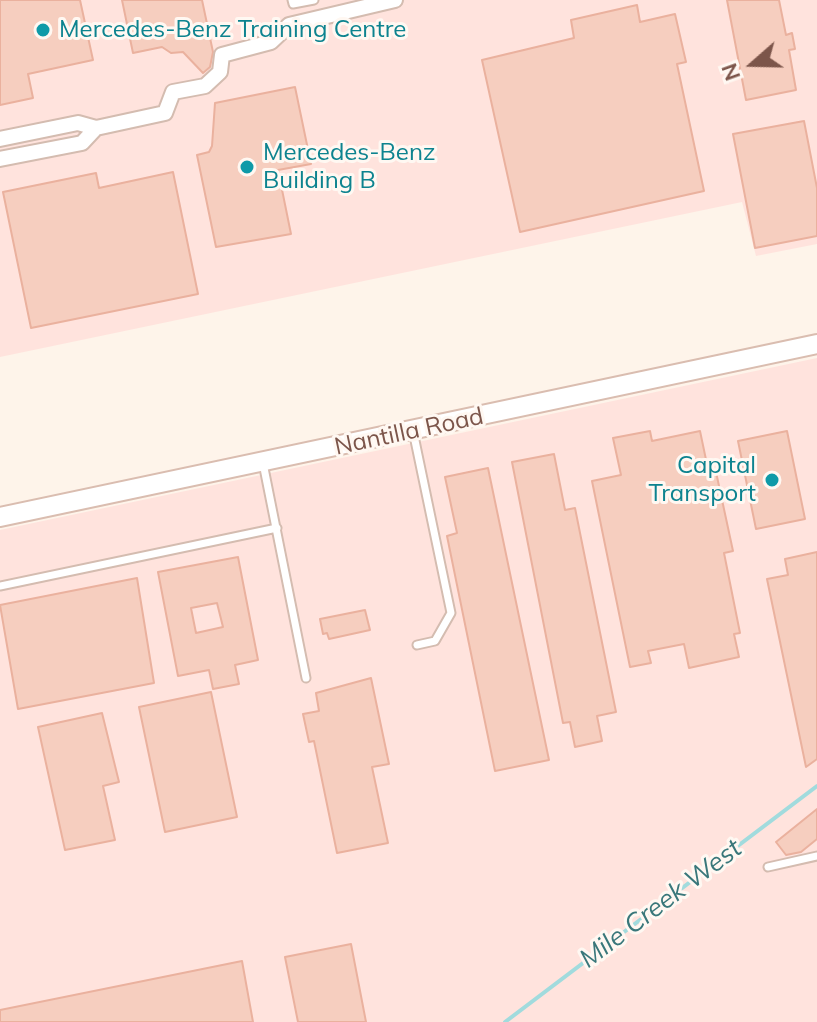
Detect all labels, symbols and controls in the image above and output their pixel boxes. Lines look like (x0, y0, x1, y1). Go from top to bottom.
place label: Mercedes-Benz Training Centre (59, 16, 406, 44)
marker: Mercedes-Benz Training Centre (34, 21, 52, 39)
north arrow (713, 24, 793, 104)
text: N (714, 60, 746, 85)
place label: Mercedes-Benz Building B (263, 139, 435, 195)
marker: Mercedes-Benz Building B (238, 158, 256, 176)
street label: Nantilla Road (332, 402, 486, 462)
place label: Capital Transport (649, 452, 756, 508)
marker: Capital Transport (763, 471, 781, 489)
water label: Mile Creek West (574, 833, 748, 975)

